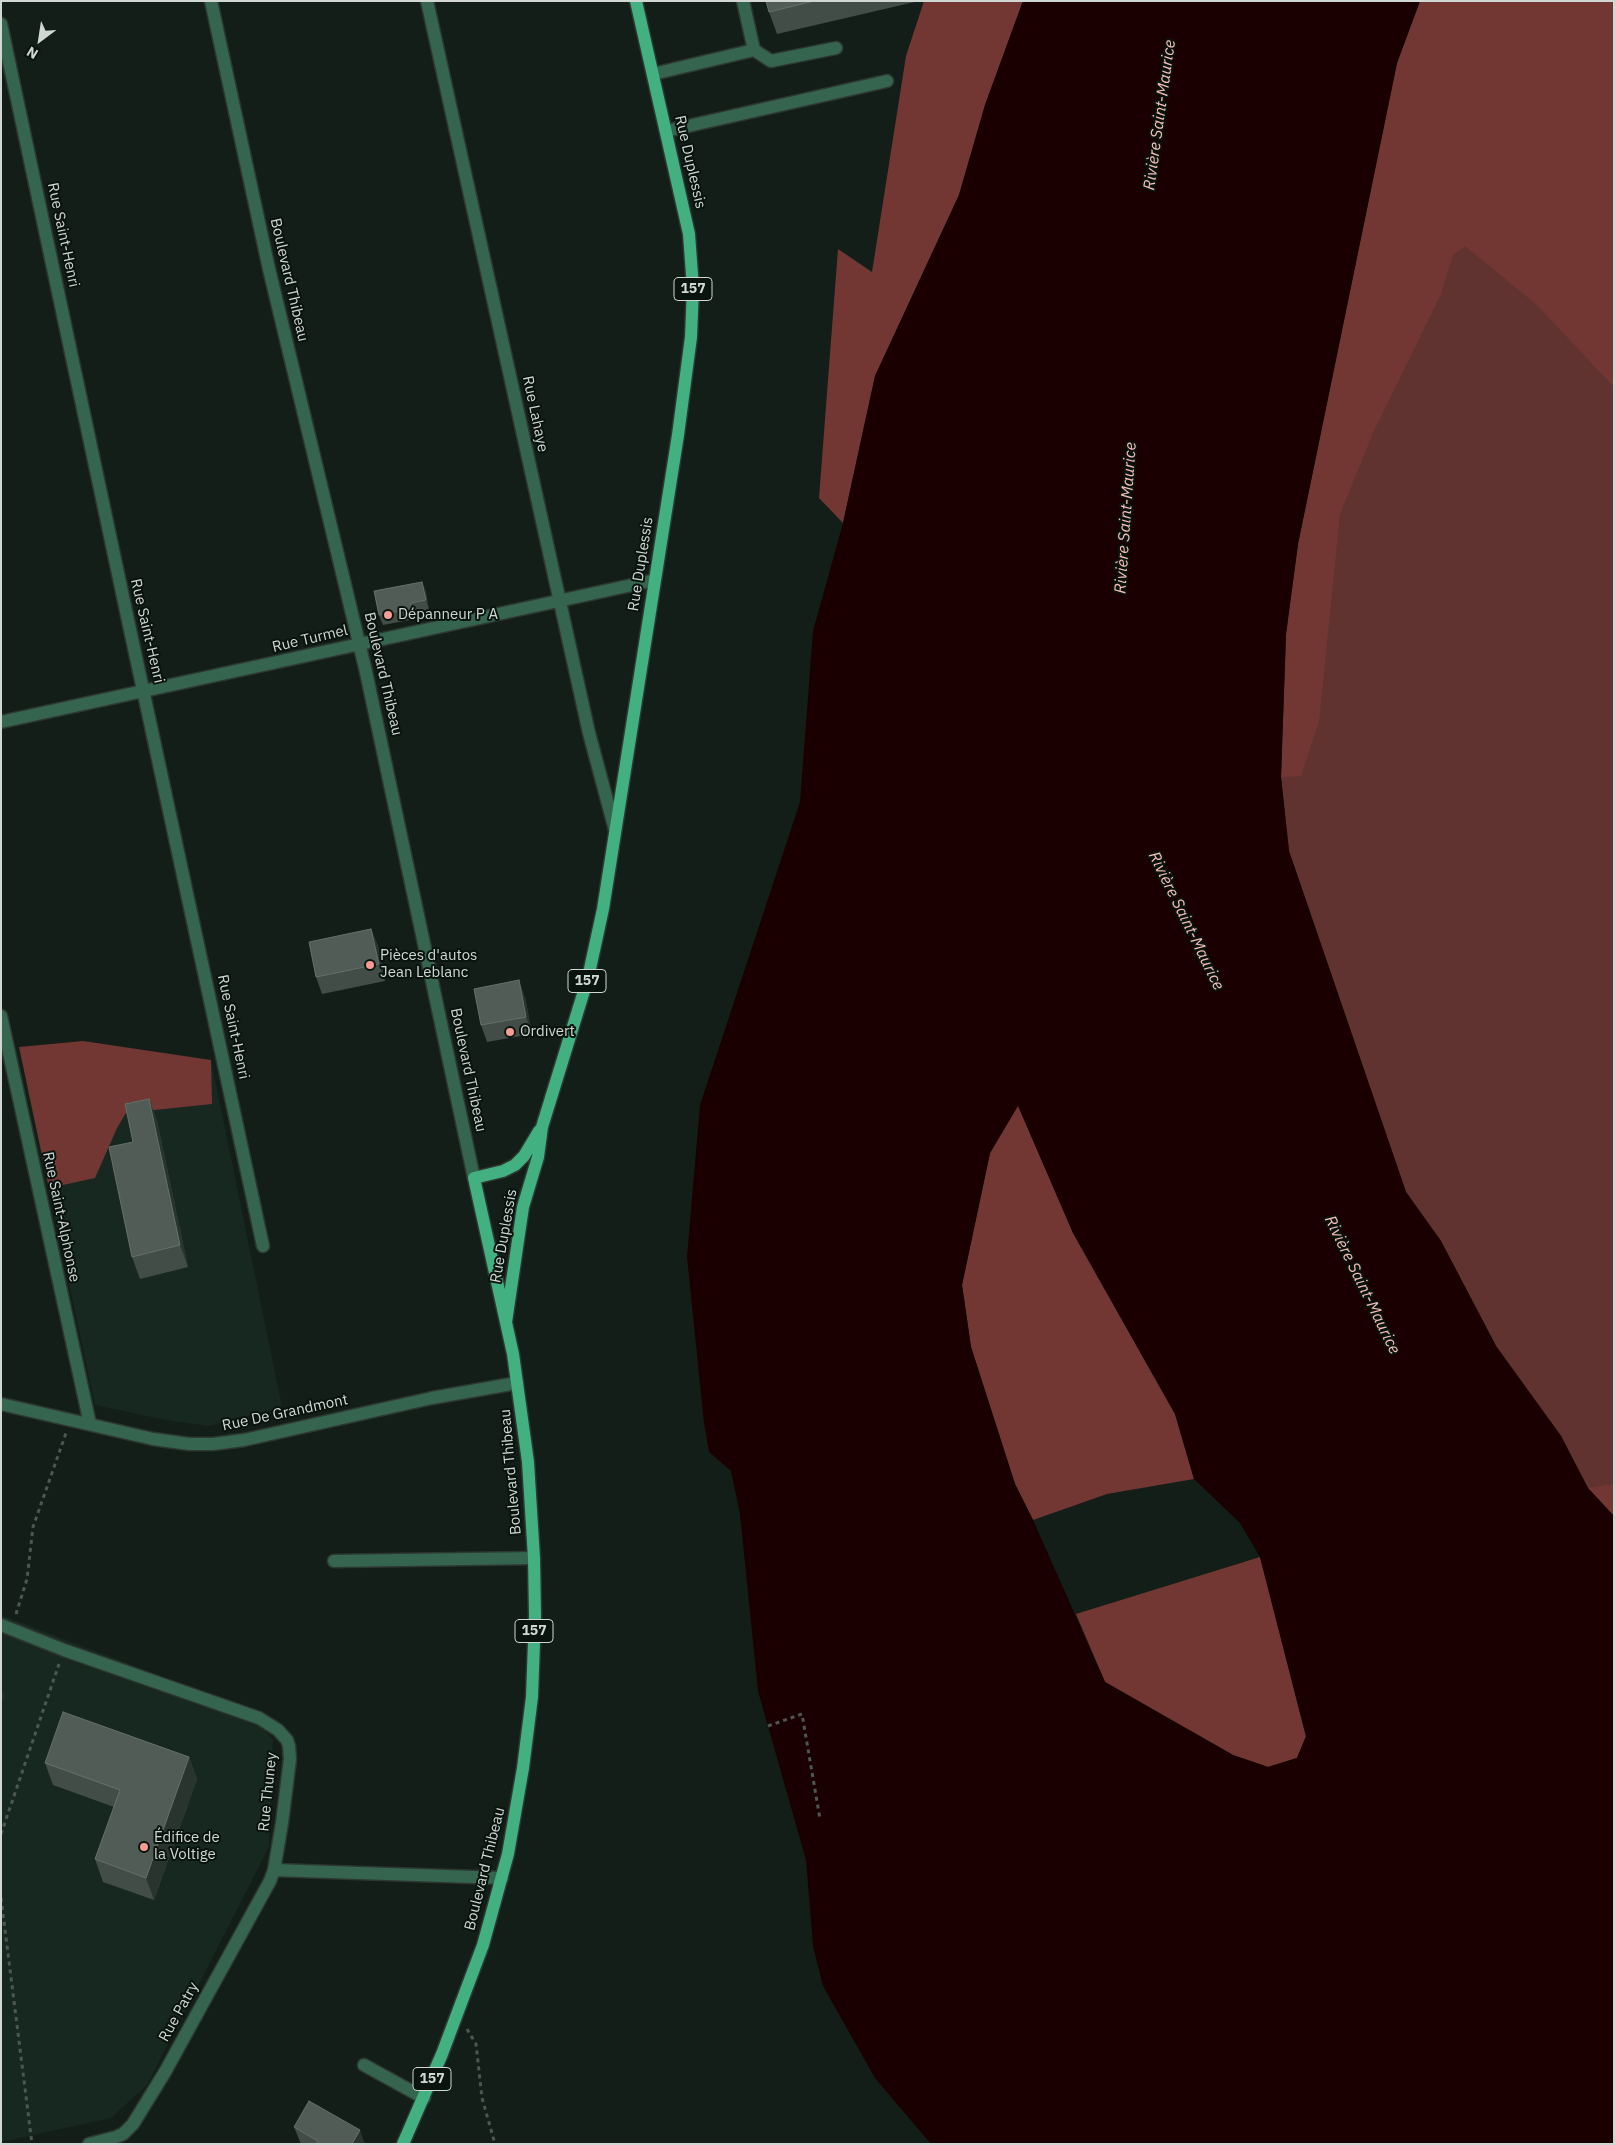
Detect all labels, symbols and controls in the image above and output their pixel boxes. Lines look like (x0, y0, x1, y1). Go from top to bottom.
north arrow (15, 15, 65, 65)
water label: Rivière Saint-Maurice (1140, 39, 1180, 191)
text: N (23, 43, 41, 63)
street label: Rue Duplessis (671, 114, 709, 210)
street label: Rue Saint-Henri (43, 181, 83, 289)
street label: Boulevard Thibeau (266, 217, 312, 343)
road number: 157 (674, 278, 712, 300)
street label: Rue Lahaye (518, 374, 552, 454)
water label: Rivière Saint-Maurice (1111, 442, 1141, 594)
street label: Rue Duplessis (625, 516, 657, 612)
street label: Rue Saint-Henri (126, 577, 168, 685)
place label: Dépanneur P A (398, 606, 498, 624)
marker: Dépanneur P A (382, 609, 394, 621)
street label: Boulevard Thibeau (360, 611, 406, 737)
street label: Rue Turmel (270, 622, 350, 656)
water label: Rivière Saint-Maurice (1144, 849, 1228, 993)
place label: Pièces d'autos Jean Leblanc (380, 947, 477, 982)
marker: Pièces d'autos Jean Leblanc (364, 959, 376, 971)
road number: 157 (568, 969, 606, 992)
street label: Rue Saint-Henri (213, 973, 253, 1081)
street label: Boulevard Thibeau (446, 1006, 490, 1134)
place label: Ordivert (520, 1023, 575, 1041)
marker: Ordivert (504, 1026, 516, 1038)
street label: Rue Saint-Alphonse (38, 1150, 84, 1284)
street label: Rue Duplessis (487, 1188, 521, 1284)
water label: Rivière Saint-Maurice (1320, 1213, 1404, 1357)
street label: Rue De Grandmont (220, 1391, 350, 1435)
street label: Boulevard Thibeau (497, 1408, 525, 1536)
road number: 157 (515, 1620, 553, 1642)
street label: Rue Thuney (255, 1751, 281, 1833)
street label: Boulevard Thibeau (461, 1806, 509, 1932)
place label: Édifice de la Voltige (154, 1829, 220, 1864)
marker: Édifice de la Voltige (138, 1841, 150, 1853)
street label: Rue Patry (155, 1979, 203, 2045)
road number: 157 (413, 2068, 451, 2090)

